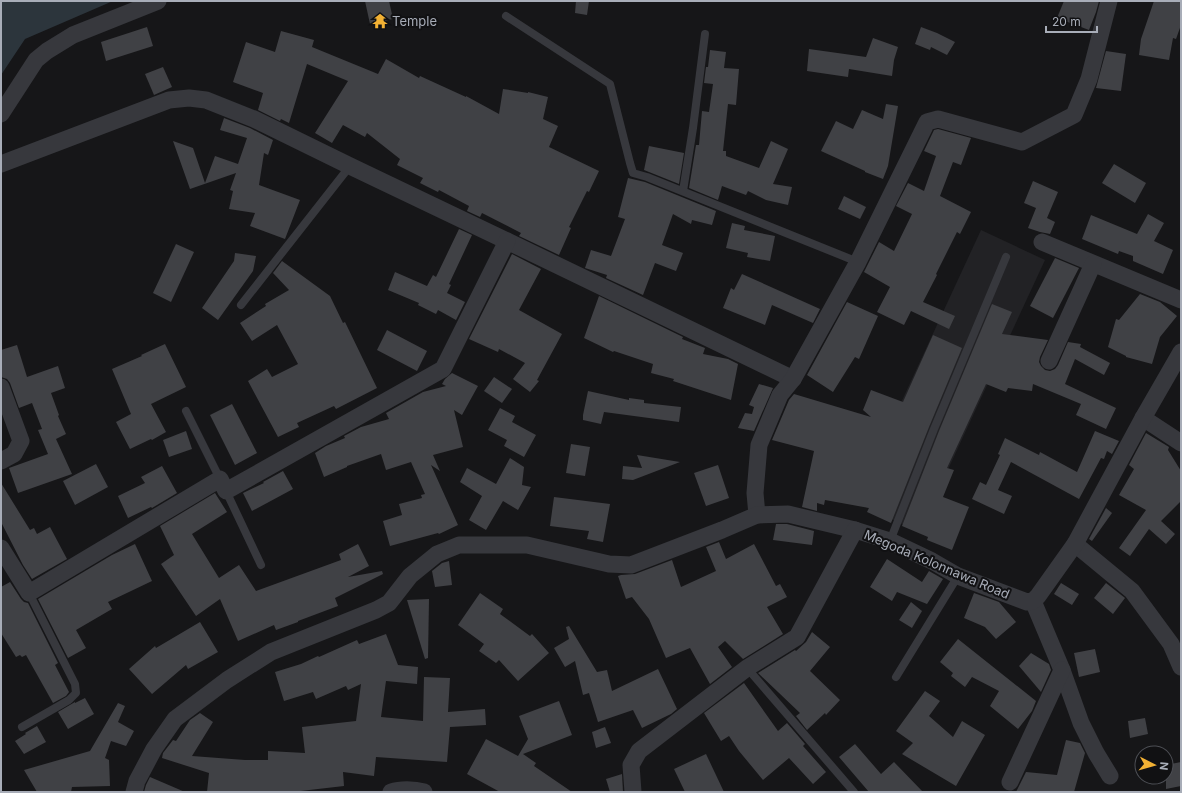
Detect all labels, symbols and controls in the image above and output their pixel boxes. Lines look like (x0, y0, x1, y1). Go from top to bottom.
scale bar (1046, 8, 1097, 34)
temple icon: Temple (371, 12, 389, 30)
place label: Temple (392, 13, 437, 29)
text: 20 m (1052, 14, 1081, 29)
street label: Megoda Kolonnawa Road (862, 526, 1012, 602)
north arrow (1134, 745, 1174, 785)
text: N (1157, 761, 1171, 771)

